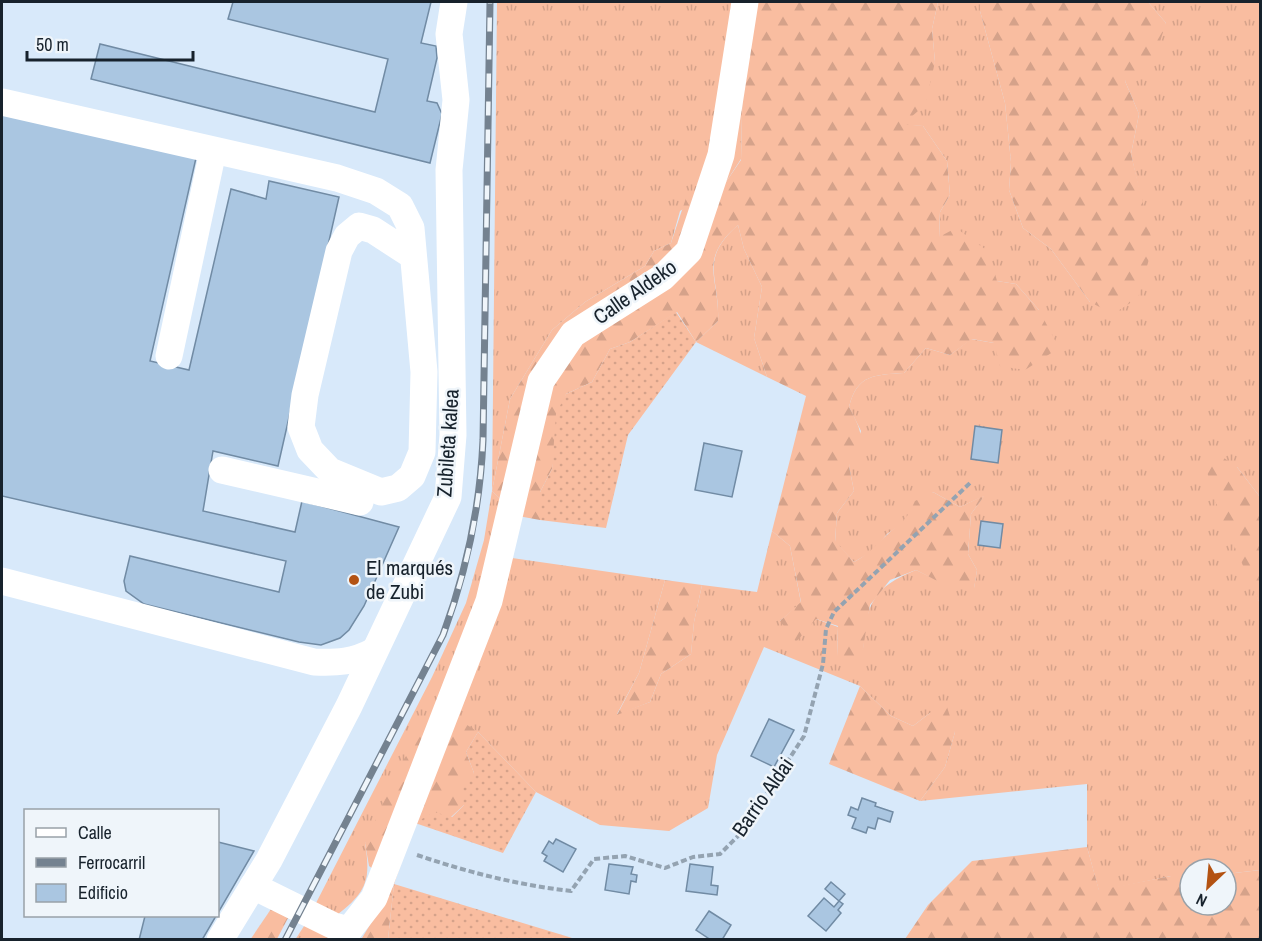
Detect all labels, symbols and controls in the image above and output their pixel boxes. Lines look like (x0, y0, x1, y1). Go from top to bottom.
scale bar (27, 24, 194, 62)
text: 50 m (36, 32, 69, 57)
street label: Calle Aldeko (587, 252, 682, 331)
street label: Zubileta kalea (429, 388, 466, 498)
place label: El marqués de Zubi (366, 553, 453, 606)
marker: El marqués de Zubi (347, 573, 361, 587)
street label: Barrio Aldai (725, 752, 800, 842)
legend (24, 809, 219, 917)
text: Calle (78, 820, 112, 845)
text: Ferrocarril (78, 850, 145, 875)
north arrow (1178, 857, 1238, 917)
text: Edificio (78, 880, 128, 905)
text: N (1192, 889, 1211, 912)

